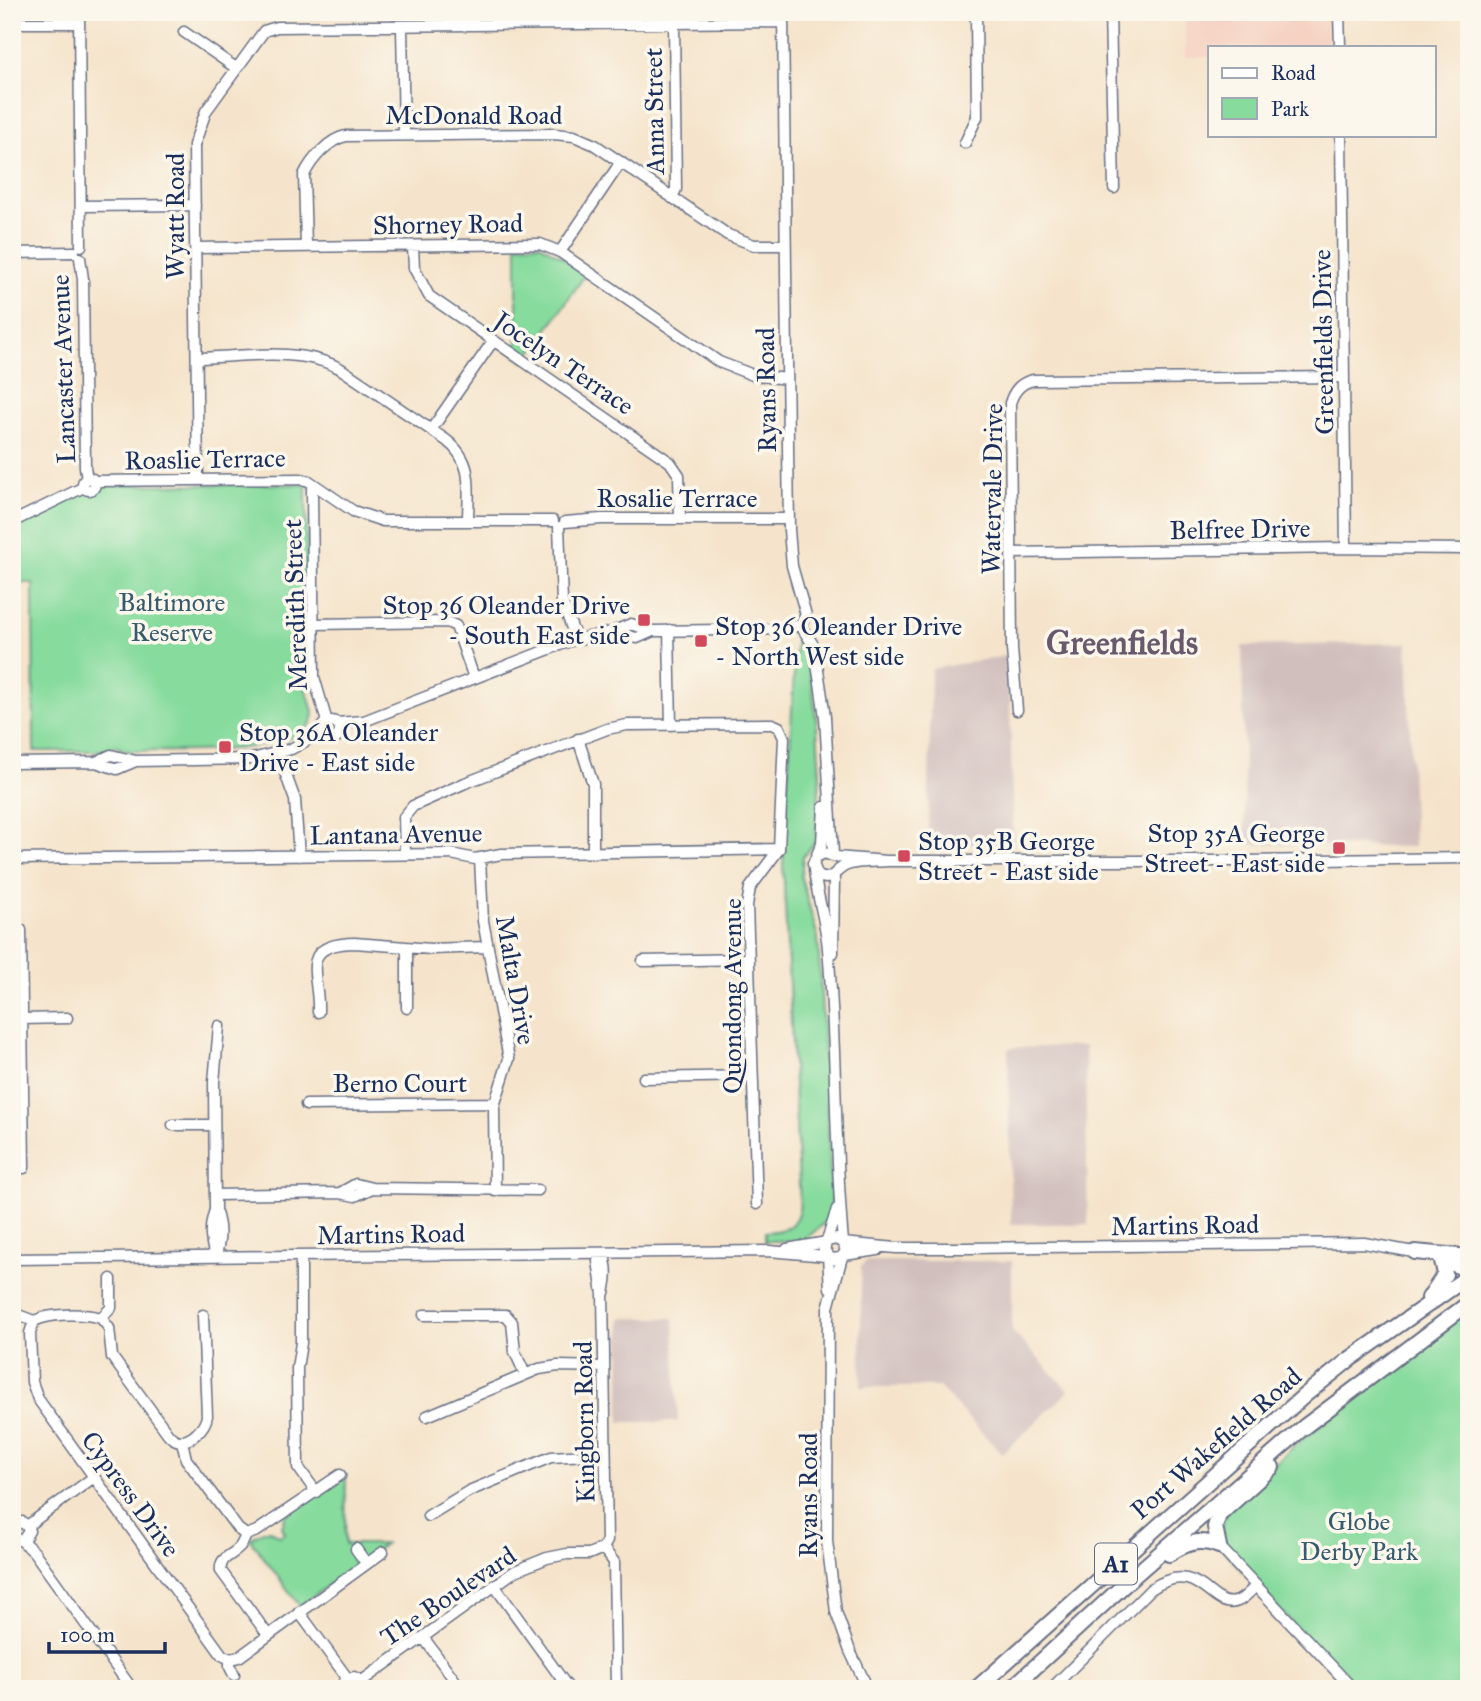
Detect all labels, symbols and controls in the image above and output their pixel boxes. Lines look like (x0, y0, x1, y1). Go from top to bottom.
legend (1208, 46, 1436, 136)
street label: Anna Street (637, 47, 671, 176)
text: Road (1271, 60, 1316, 86)
text: Park (1271, 96, 1309, 122)
street label: McDonald Road (385, 99, 563, 131)
street label: Wyatt Road (159, 153, 191, 279)
street label: Shorney Road (373, 207, 523, 241)
street label: Greenfields Drive (1305, 249, 1341, 435)
street label: Lancaster Avenue (44, 274, 82, 464)
street label: Jocelyn Terrace (485, 303, 640, 422)
street label: Ryans Road (749, 327, 783, 453)
street label: Watervale Drive (975, 403, 1009, 575)
street label: Roaslie Terrace (124, 442, 286, 476)
street label: Rosalie Terrace (596, 482, 758, 514)
street label: Belfree Drive (1169, 512, 1311, 546)
street label: Meredith Street (276, 519, 314, 691)
park label: Baltimore Reserve (119, 586, 226, 648)
place label: Stop 36 Oleander Drive - South East side (383, 589, 630, 651)
place label: Stop 36 Oleander Drive - North West side (715, 610, 963, 672)
marker: Stop 36 Oleander Drive - South East side (636, 612, 652, 628)
district label: Greenfields (1046, 623, 1198, 663)
marker: Stop 36 Oleander Drive - North West side (693, 633, 709, 649)
place label: Stop 36A Oleander Drive - East side (239, 716, 438, 778)
marker: Stop 36A Oleander Drive - East side (217, 739, 233, 755)
street label: Lantana Avenue (309, 816, 483, 852)
place label: Stop 35A George Street - East side (1144, 817, 1325, 879)
place label: Stop 35B George Street - East side (918, 825, 1099, 887)
marker: Stop 35A George Street - East side (1331, 840, 1347, 856)
marker: Stop 35B George Street - East side (896, 848, 912, 864)
street label: Quondong Avenue (716, 898, 748, 1094)
street label: Malta Drive (489, 913, 543, 1047)
street label: Berno Court (333, 1067, 467, 1099)
street label: Martins Road (1111, 1208, 1259, 1242)
street label: Martins Road (317, 1217, 465, 1251)
street label: Kingborn Road (567, 1341, 601, 1503)
street label: Port Wakefield Road (1124, 1360, 1308, 1526)
street label: Cypress Drive (75, 1425, 188, 1563)
street label: Ryans Road (792, 1432, 824, 1558)
park label: Globe Derby Park (1300, 1505, 1419, 1567)
street label: The Boulevard (374, 1539, 522, 1653)
road number: A1 (1095, 1544, 1137, 1584)
scale bar (49, 1610, 164, 1654)
text: 100 m (60, 1622, 115, 1648)

